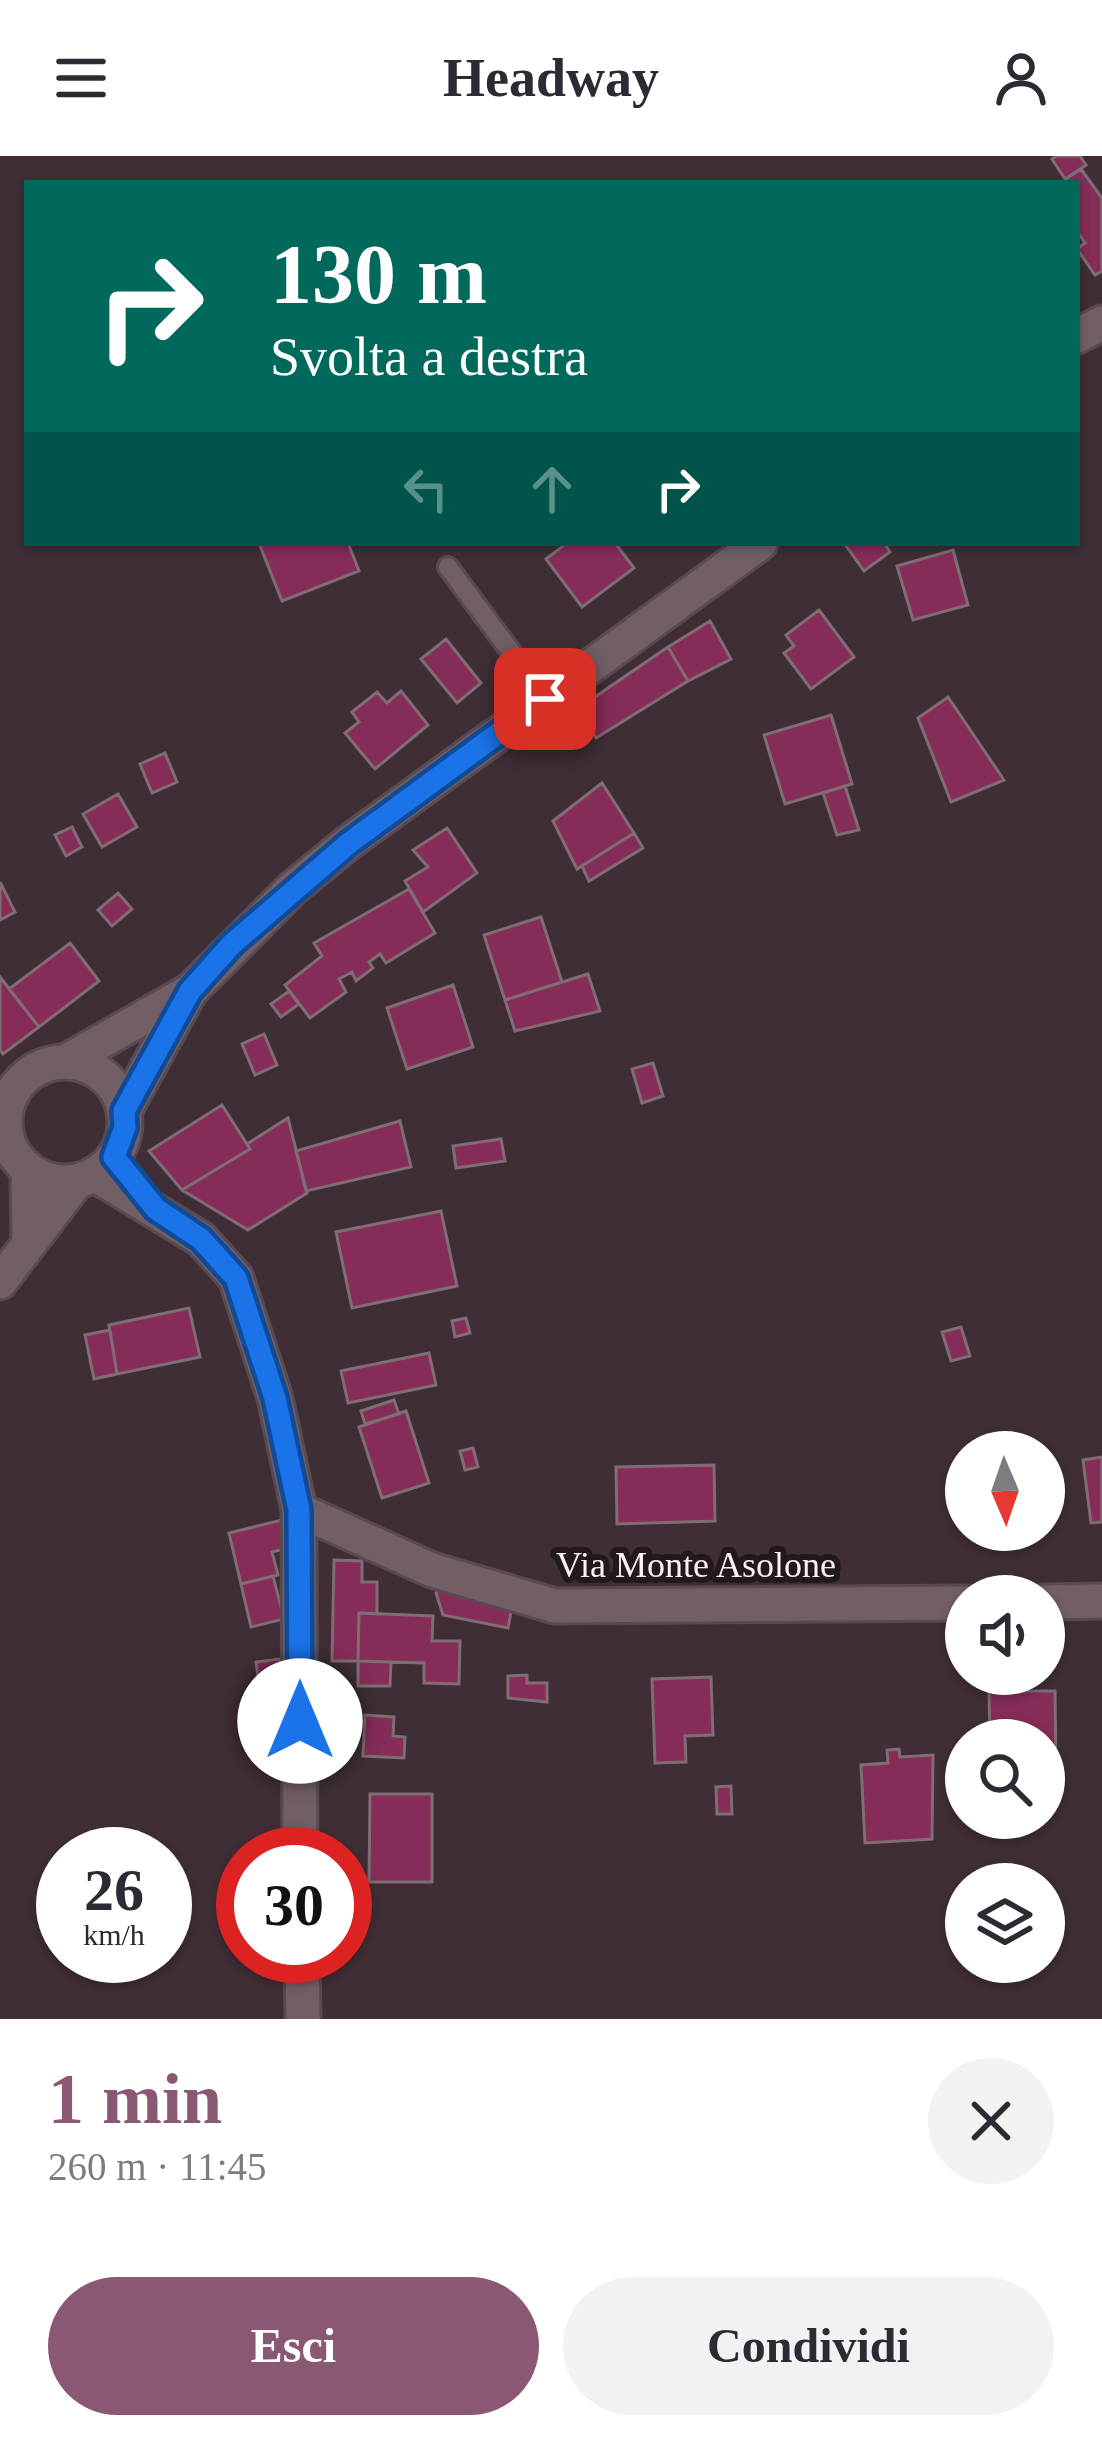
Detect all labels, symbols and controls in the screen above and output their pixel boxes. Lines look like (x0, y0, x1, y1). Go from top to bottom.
icon: menu (48, 45, 114, 111)
icon: person (988, 45, 1054, 111)
text: Headway (443, 48, 659, 108)
icon: right (72, 228, 228, 384)
text: 130 m (270, 228, 487, 321)
text: Svolta a destra (270, 327, 588, 387)
icon: left (393, 456, 459, 522)
icon: ahead (519, 456, 585, 522)
icon: right (645, 456, 711, 522)
pin (494, 648, 596, 750)
icon: arrive (512, 666, 578, 732)
north arrow (945, 1431, 1065, 1551)
map controls (945, 1431, 1065, 1983)
street label: Via Monte Asolone (556, 1545, 836, 1585)
button: sound (945, 1575, 1065, 1695)
position arrow (237, 1658, 363, 1784)
button: search (945, 1719, 1065, 1839)
speed limit sign: 30 (216, 1827, 372, 1983)
text: 26 (84, 1857, 144, 1923)
button: layers (945, 1863, 1065, 1983)
text: km/h (83, 1918, 145, 1951)
button: close (928, 2058, 1054, 2184)
text: 1 min (48, 2059, 222, 2139)
text: 260 m · 11:45 (48, 2145, 266, 2188)
button: Esci (48, 2277, 539, 2415)
button: Condividi (563, 2277, 1054, 2415)

